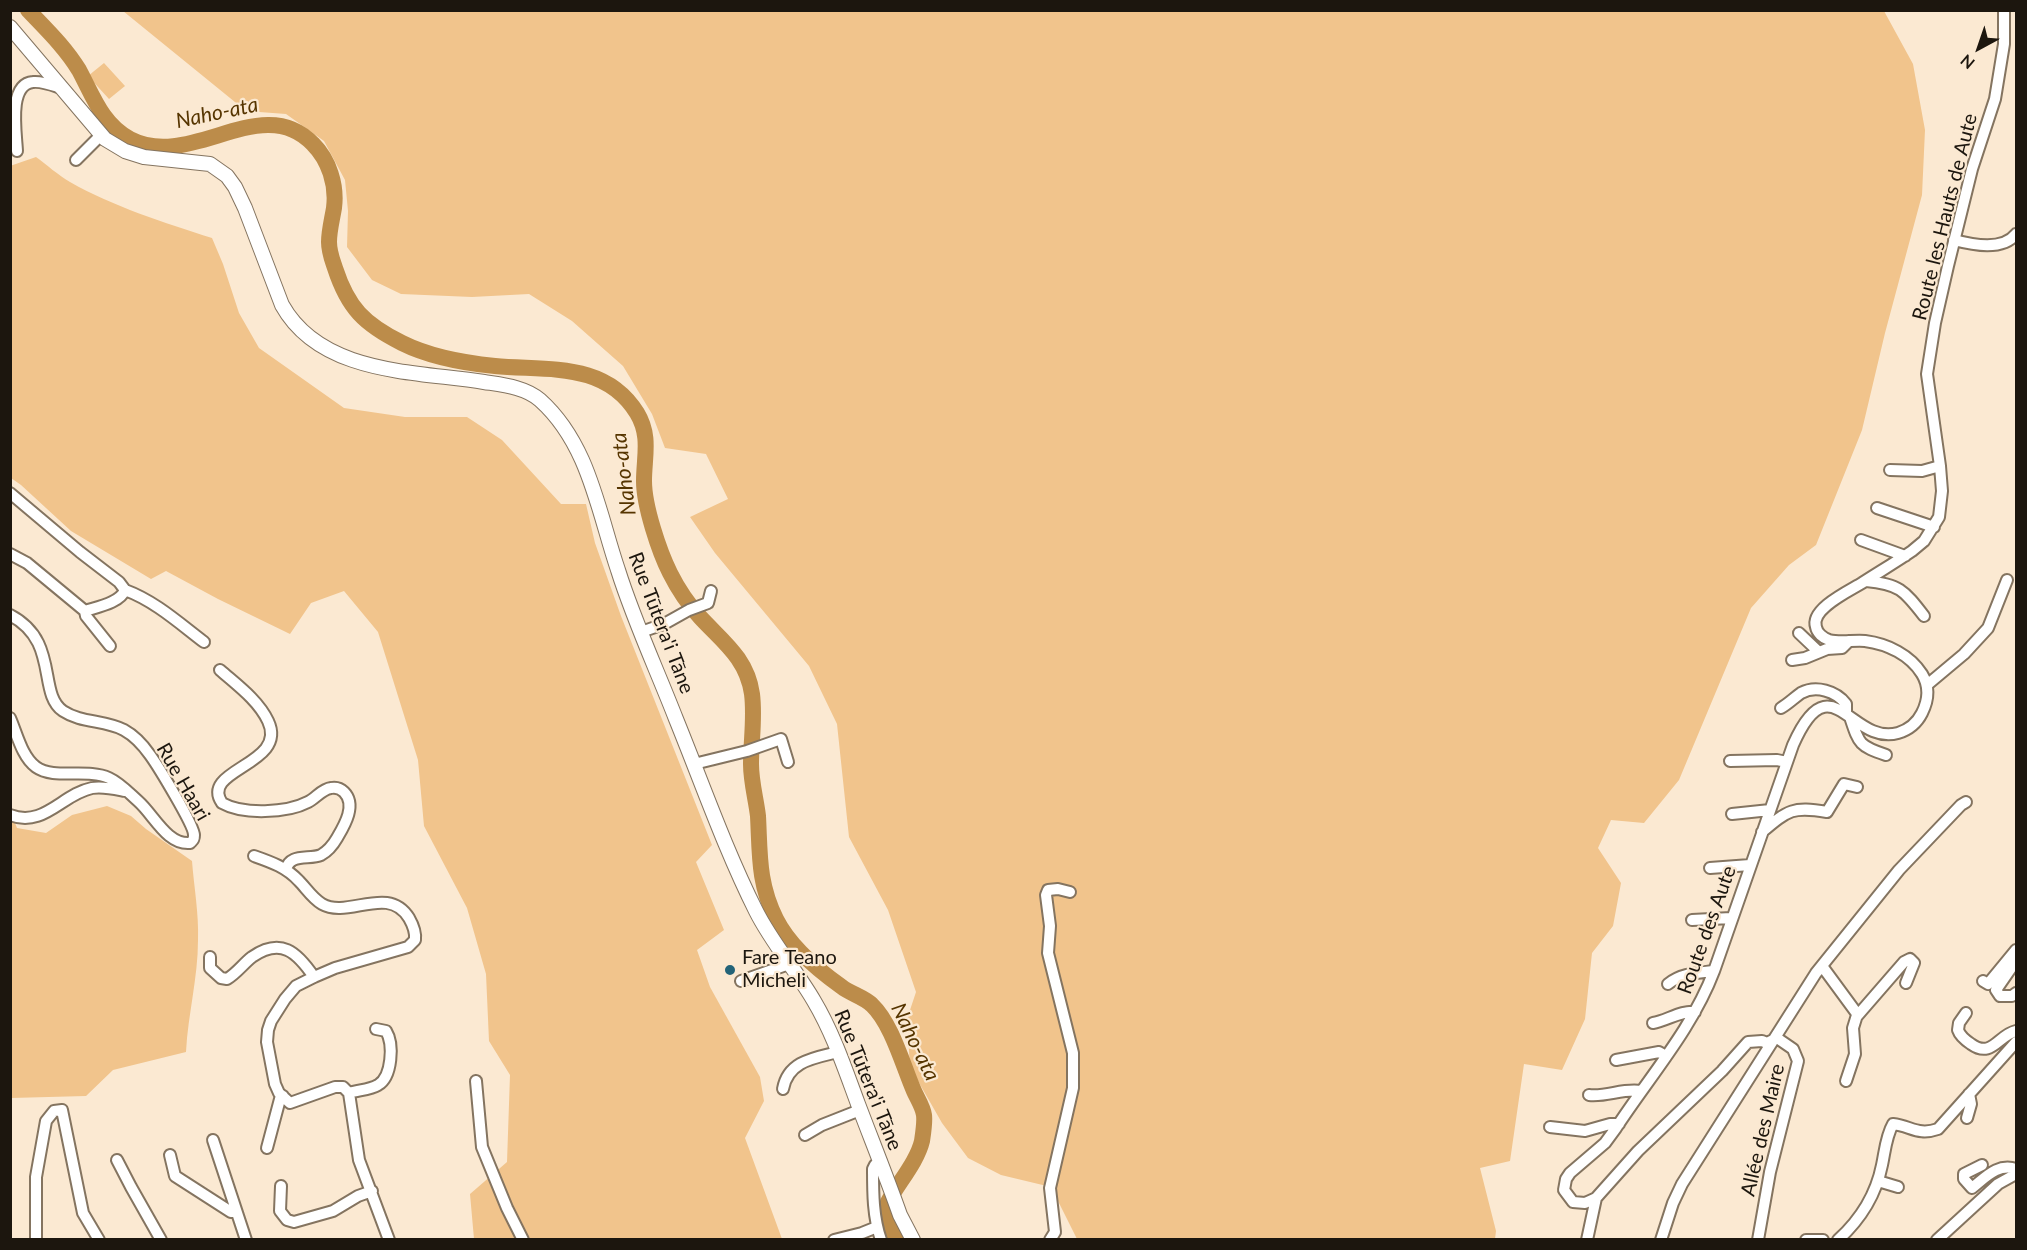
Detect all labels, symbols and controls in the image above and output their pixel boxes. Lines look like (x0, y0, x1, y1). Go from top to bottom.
north arrow (1949, 18, 2009, 78)
text: N (1956, 51, 1978, 73)
water label: Naho-ata (174, 92, 260, 134)
street label: Route les Hauts de Aute (1908, 111, 1982, 323)
water label: Naho-ata (606, 431, 642, 517)
street label: Rue Tūtera'i Tāne (623, 549, 699, 697)
street label: Rue Haari (151, 739, 215, 825)
street label: Route des Aute (1673, 863, 1741, 997)
place label: Fare Teano Micheli (742, 946, 837, 993)
marker: Fare Teano Micheli (723, 963, 737, 977)
water label: Naho-ata (885, 999, 945, 1085)
street label: Rue Tūtera'i Tāne (829, 1006, 907, 1154)
street label: Allée des Maire (1736, 1061, 1790, 1199)

